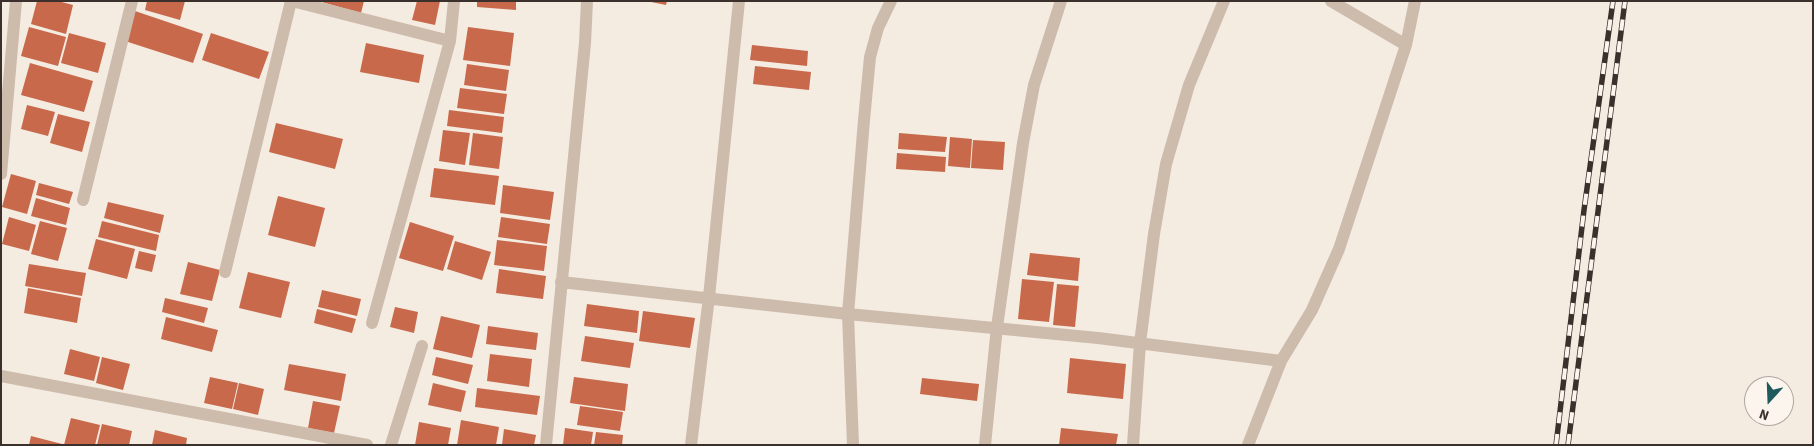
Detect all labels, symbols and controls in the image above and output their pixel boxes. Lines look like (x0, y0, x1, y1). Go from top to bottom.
north arrow (1744, 376, 1794, 426)
text: N (1756, 403, 1772, 425)

